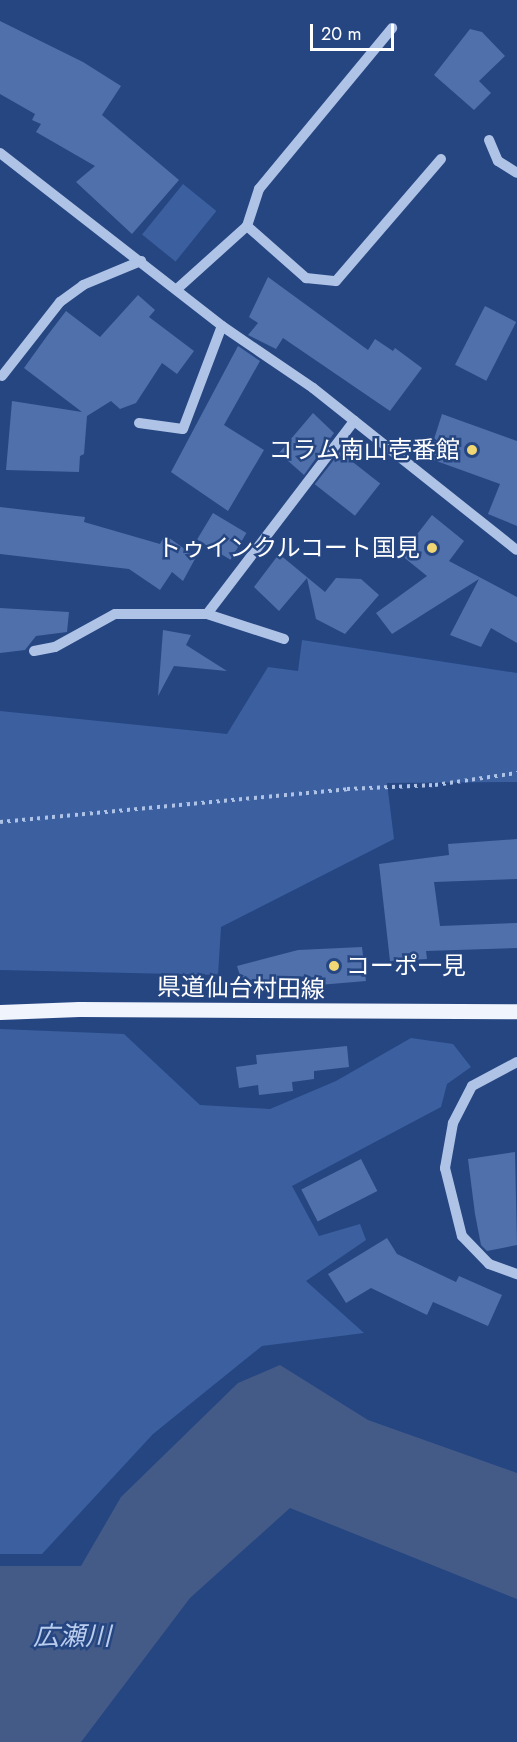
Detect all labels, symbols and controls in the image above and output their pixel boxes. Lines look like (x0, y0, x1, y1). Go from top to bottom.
scale bar (313, 12, 397, 50)
text: 20 m (321, 21, 361, 47)
place label: コラム南山壱番館 (268, 436, 460, 464)
marker: コラム南山壱番館 (465, 443, 479, 457)
place label: トゥインクルコート国見 (156, 534, 420, 562)
marker: トゥインクルコート国見 (425, 541, 439, 555)
place label: コーポ一見 (346, 952, 466, 980)
marker: コーポ一見 (327, 959, 341, 973)
street label: 県道仙台村田線 (157, 972, 325, 1004)
water label: 広瀬川 (33, 1621, 111, 1653)

